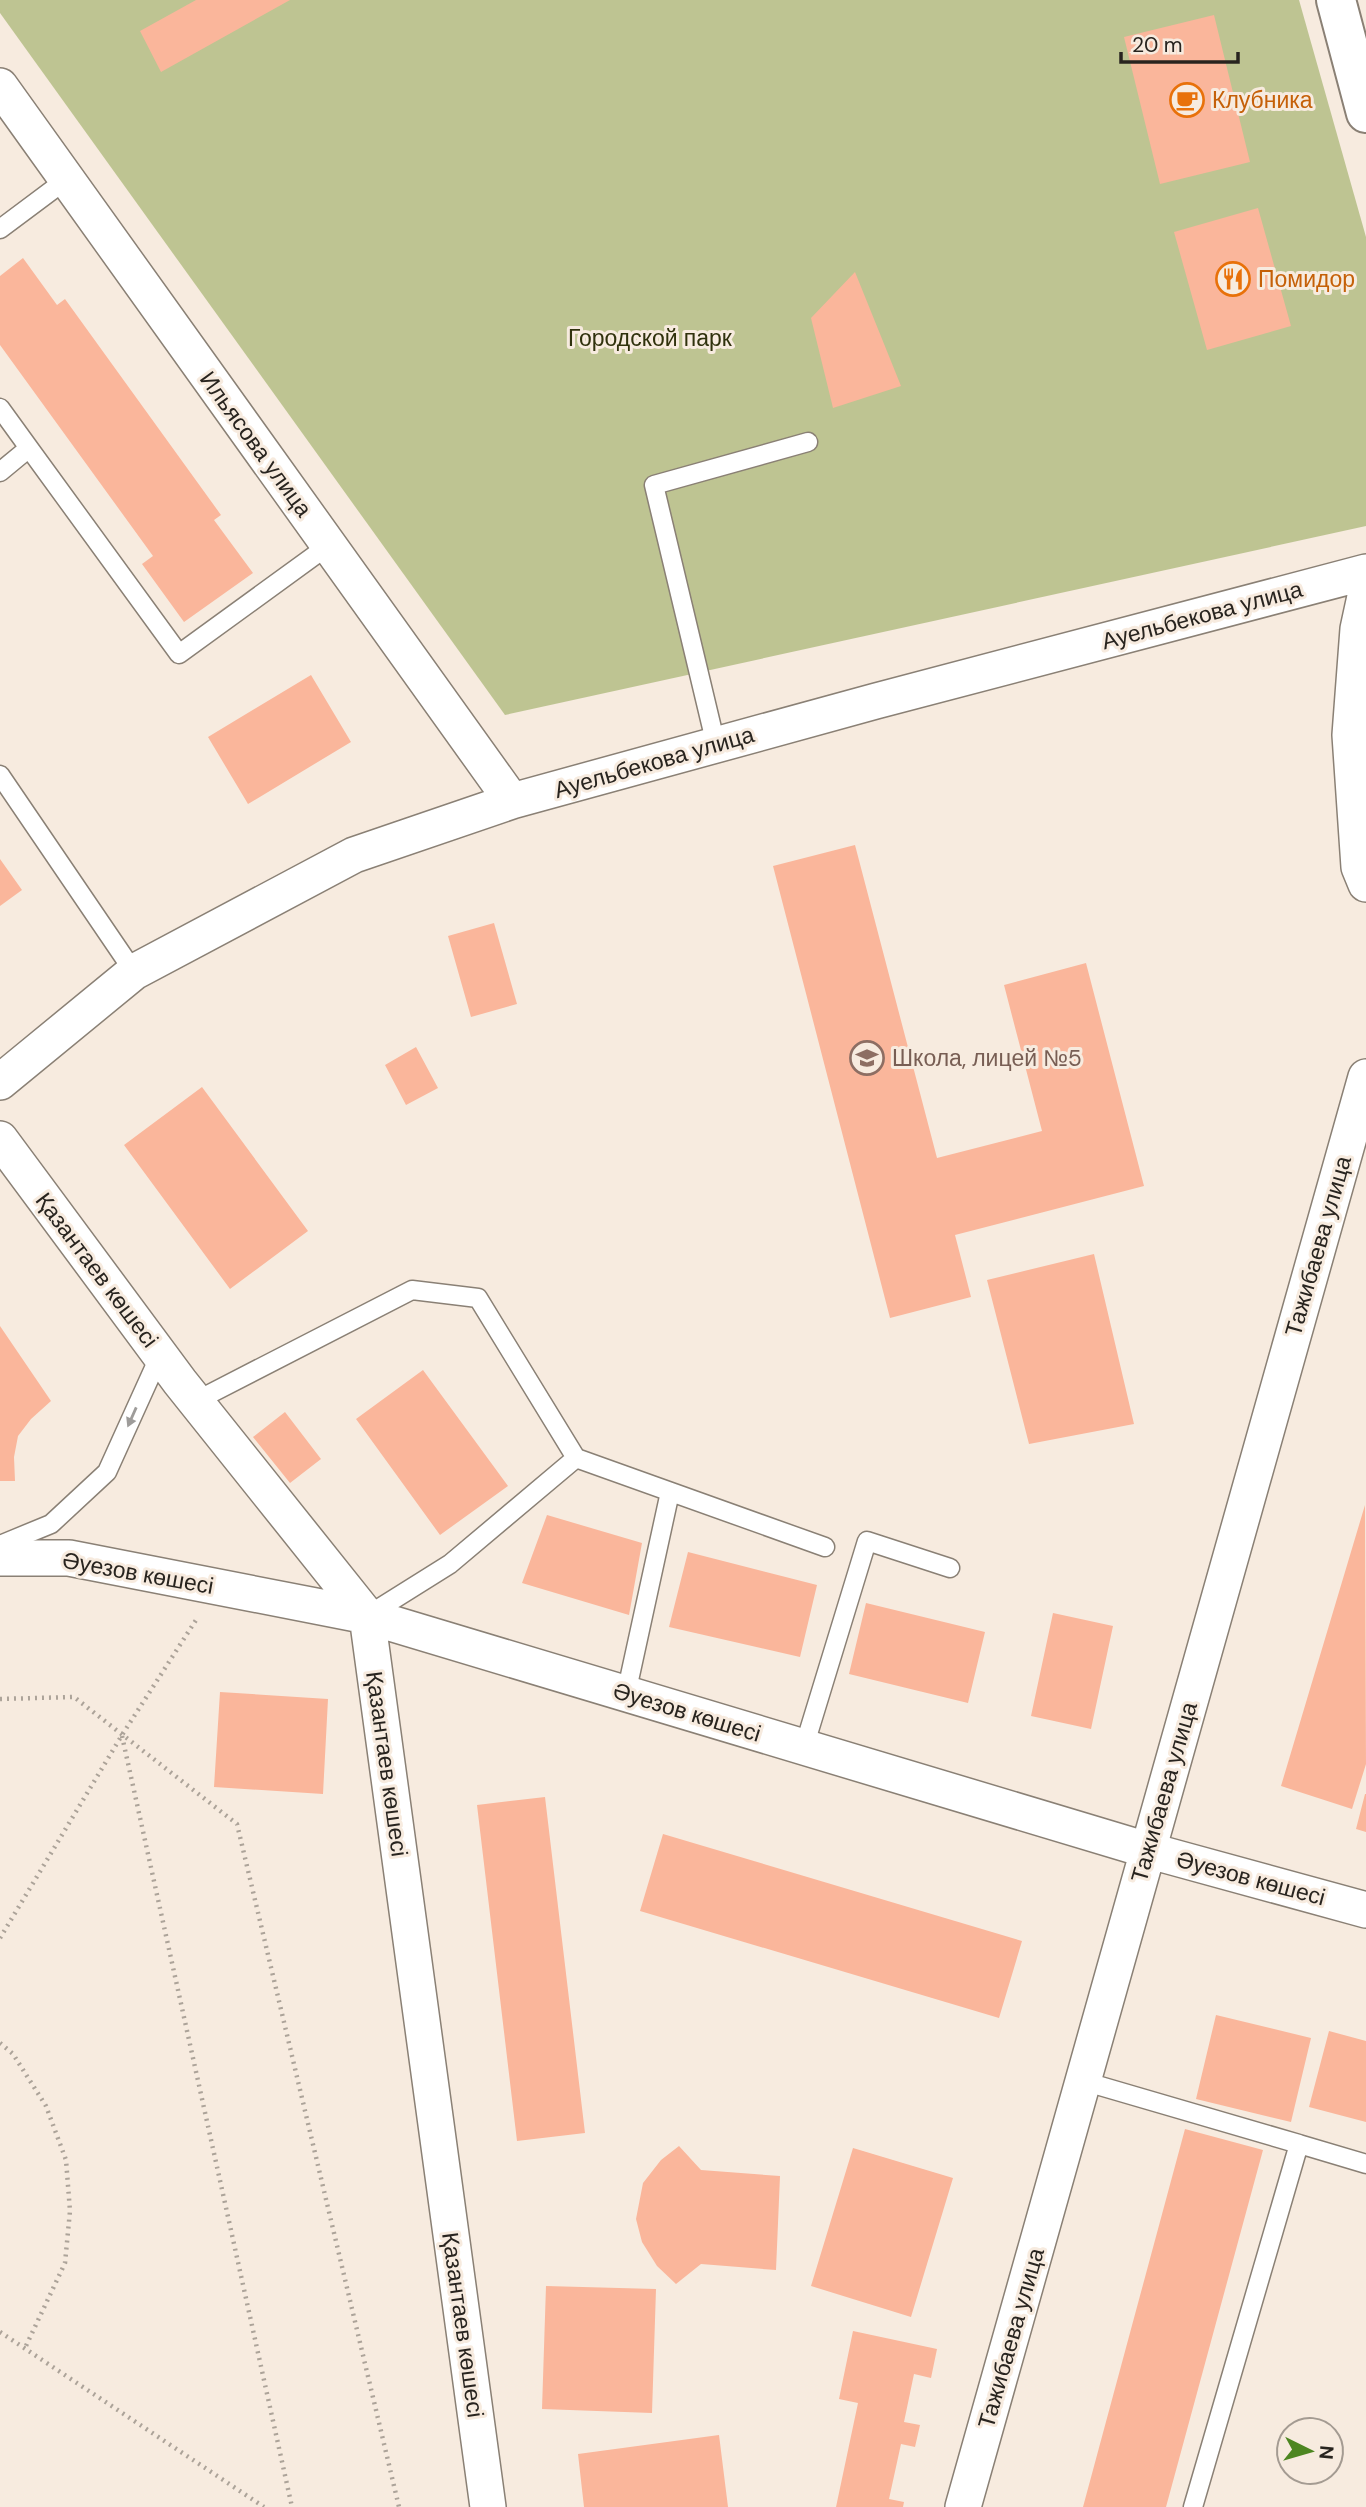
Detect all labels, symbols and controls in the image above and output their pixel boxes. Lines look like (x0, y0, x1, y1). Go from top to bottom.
scale bar (1121, 21, 1238, 65)
text: 20 m (1132, 31, 1183, 59)
cafe icon: Клубника (1168, 81, 1206, 119)
place label: Клубника (1212, 85, 1313, 115)
restaurant icon: Помидор (1214, 260, 1252, 298)
place label: Помидор (1258, 264, 1355, 294)
park label: Городской парк (568, 323, 733, 353)
street label: Ильясова улица (193, 365, 319, 523)
street label: Ауельбекова улица (1098, 574, 1306, 656)
street label: Ауельбекова улица (551, 719, 758, 805)
school or university icon: Школа, лицей №5 (848, 1039, 886, 1077)
place label: Школа, лицей №5 (892, 1043, 1082, 1073)
street label: Тажибаева улица (1278, 1152, 1358, 1340)
street label: Қазантаев көшесі (29, 1186, 165, 1354)
one-way arrow (126, 1407, 138, 1427)
street label: Әуезов көшесі (60, 1545, 216, 1601)
street label: Қазантаев көшесі (359, 1669, 415, 1859)
street label: Әуезов көшесі (609, 1675, 765, 1749)
street label: Тажибаева улица (1124, 1698, 1204, 1886)
street label: Әуезов көшесі (1173, 1844, 1329, 1912)
street label: Қазантаев көшесі (435, 2230, 491, 2420)
street label: Тажибаева улица (971, 2244, 1051, 2432)
north arrow (1275, 2416, 1345, 2486)
text: N (1313, 2444, 1339, 2460)

